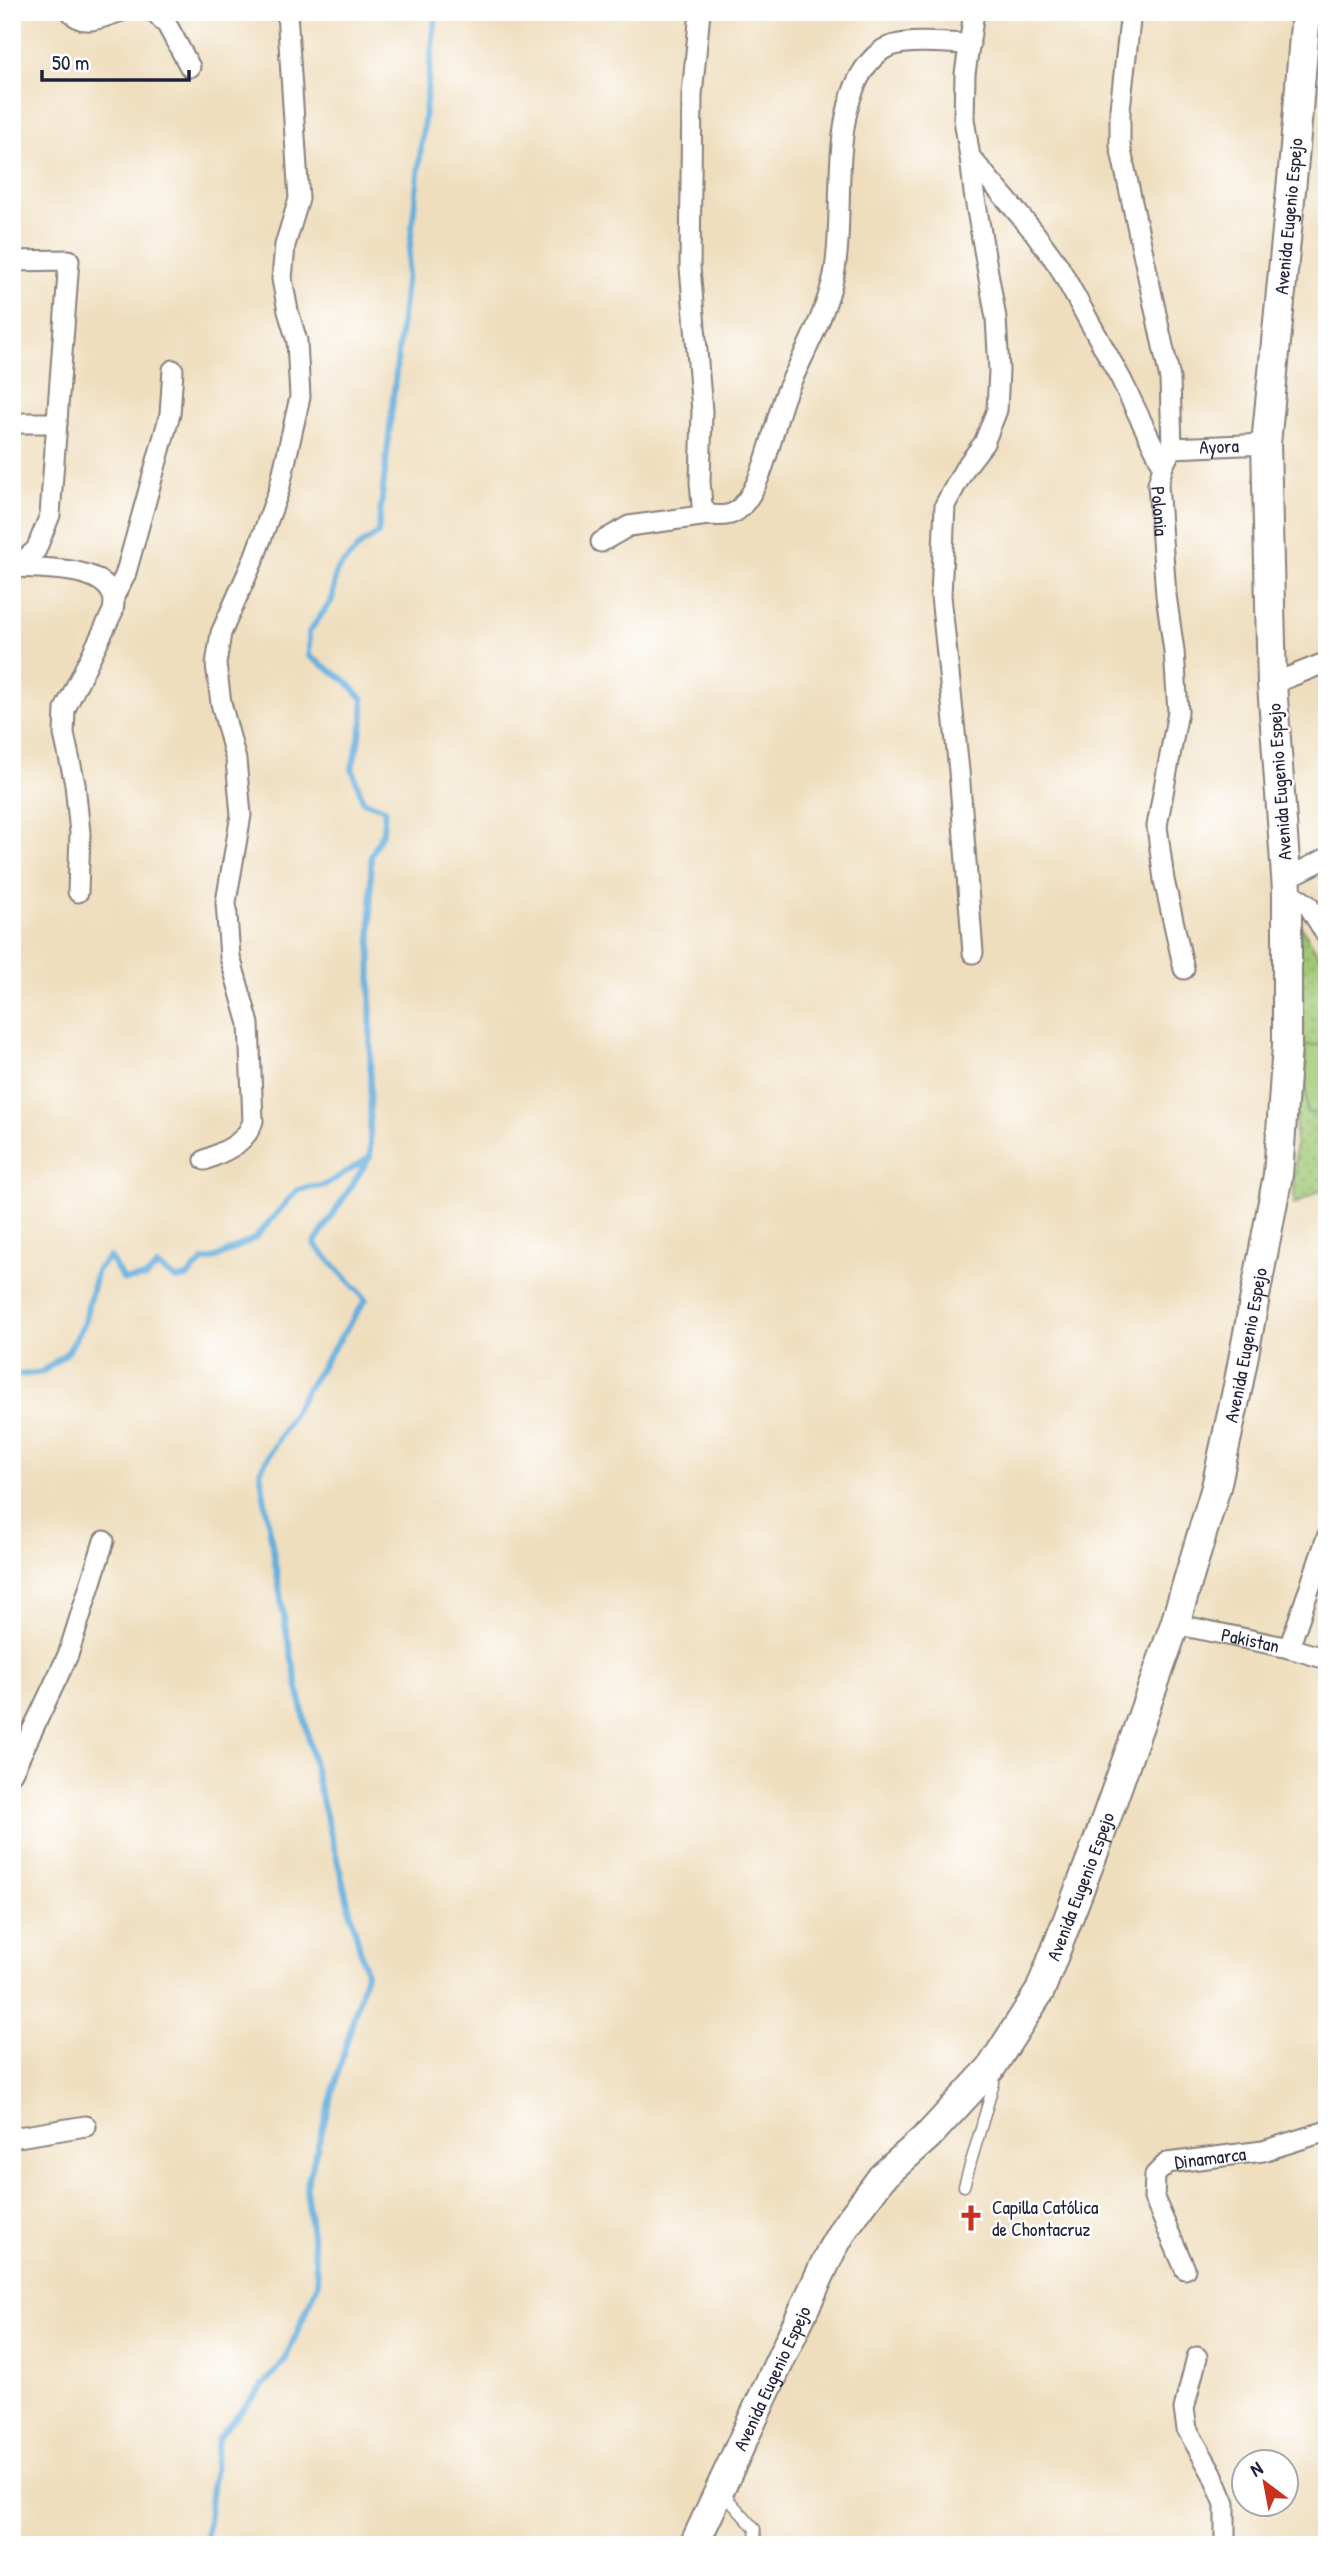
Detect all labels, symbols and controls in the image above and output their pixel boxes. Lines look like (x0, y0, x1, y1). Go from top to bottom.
scale bar (42, 38, 189, 82)
text: 50 m (52, 48, 89, 77)
street label: Avenida Eugenio Espejo (1268, 137, 1309, 296)
street label: Ayora (1199, 432, 1240, 460)
street label: Polonia (1145, 485, 1175, 538)
street label: Avenida Eugenio Espejo (1261, 702, 1297, 861)
street label: Avenida Eugenio Espejo (1217, 1265, 1273, 1425)
street label: Pakistan (1219, 1621, 1282, 1659)
street label: Avenida Eugenio Espejo (1040, 1808, 1120, 1964)
street label: Dinamarca (1173, 2140, 1248, 2175)
place label: Capilla Católica de Chontacruz (992, 2194, 1099, 2242)
church icon: Capilla Católica de Chontacruz (956, 2203, 986, 2233)
street label: Avenida Eugenio Espejo (727, 2301, 817, 2455)
north arrow (1230, 2448, 1300, 2518)
text: N (1245, 2455, 1267, 2482)

